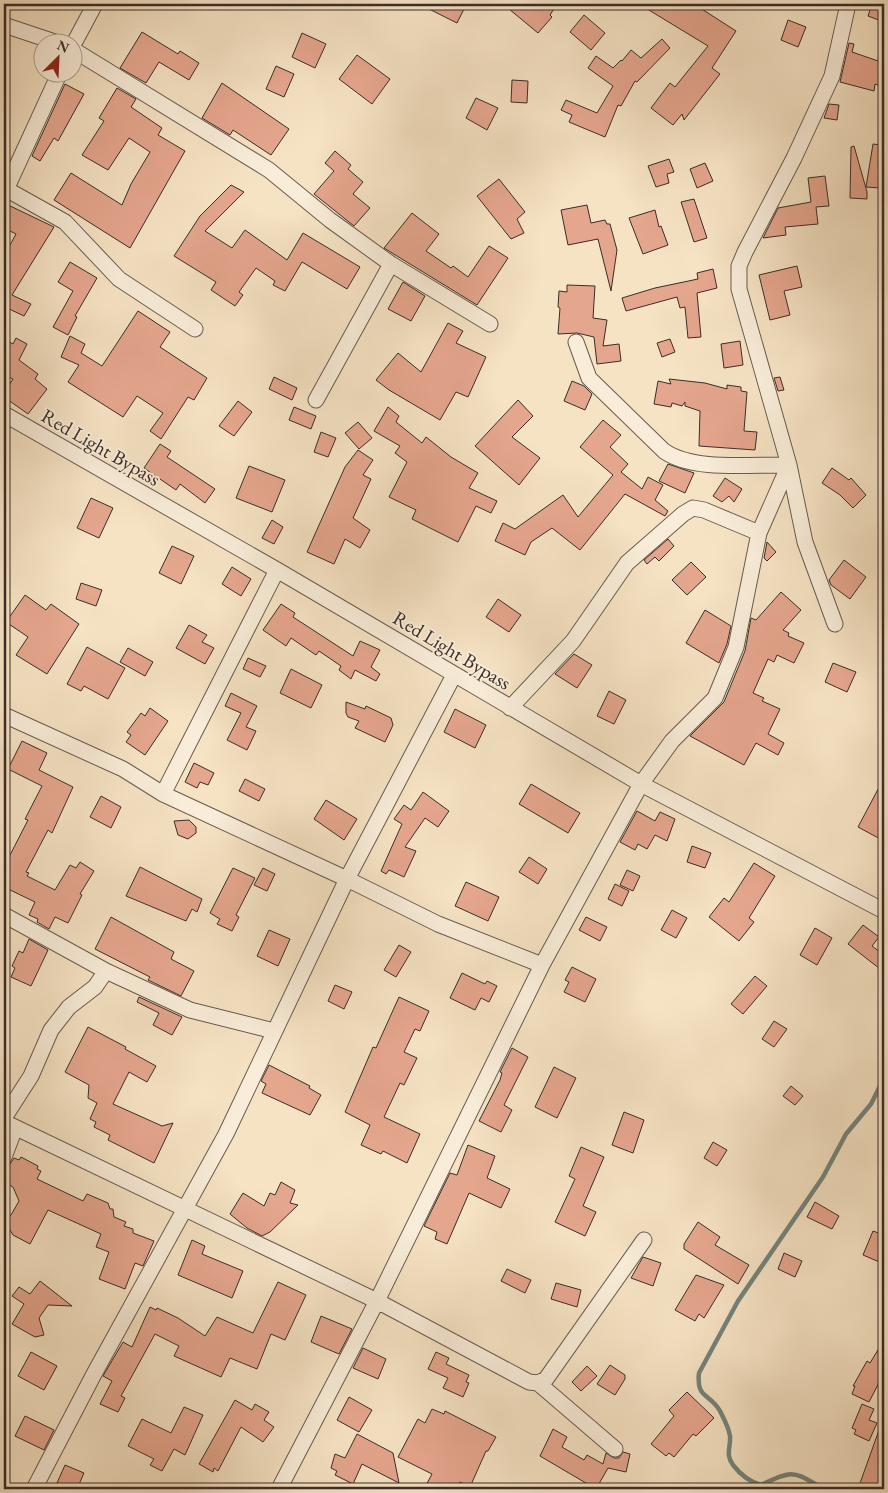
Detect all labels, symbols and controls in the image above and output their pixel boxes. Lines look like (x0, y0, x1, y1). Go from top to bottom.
north arrow (32, 32, 82, 82)
text: N (54, 36, 73, 57)
street label: Red Light Bypass (37, 402, 165, 492)
street label: Red Light Bypass (388, 605, 516, 695)

